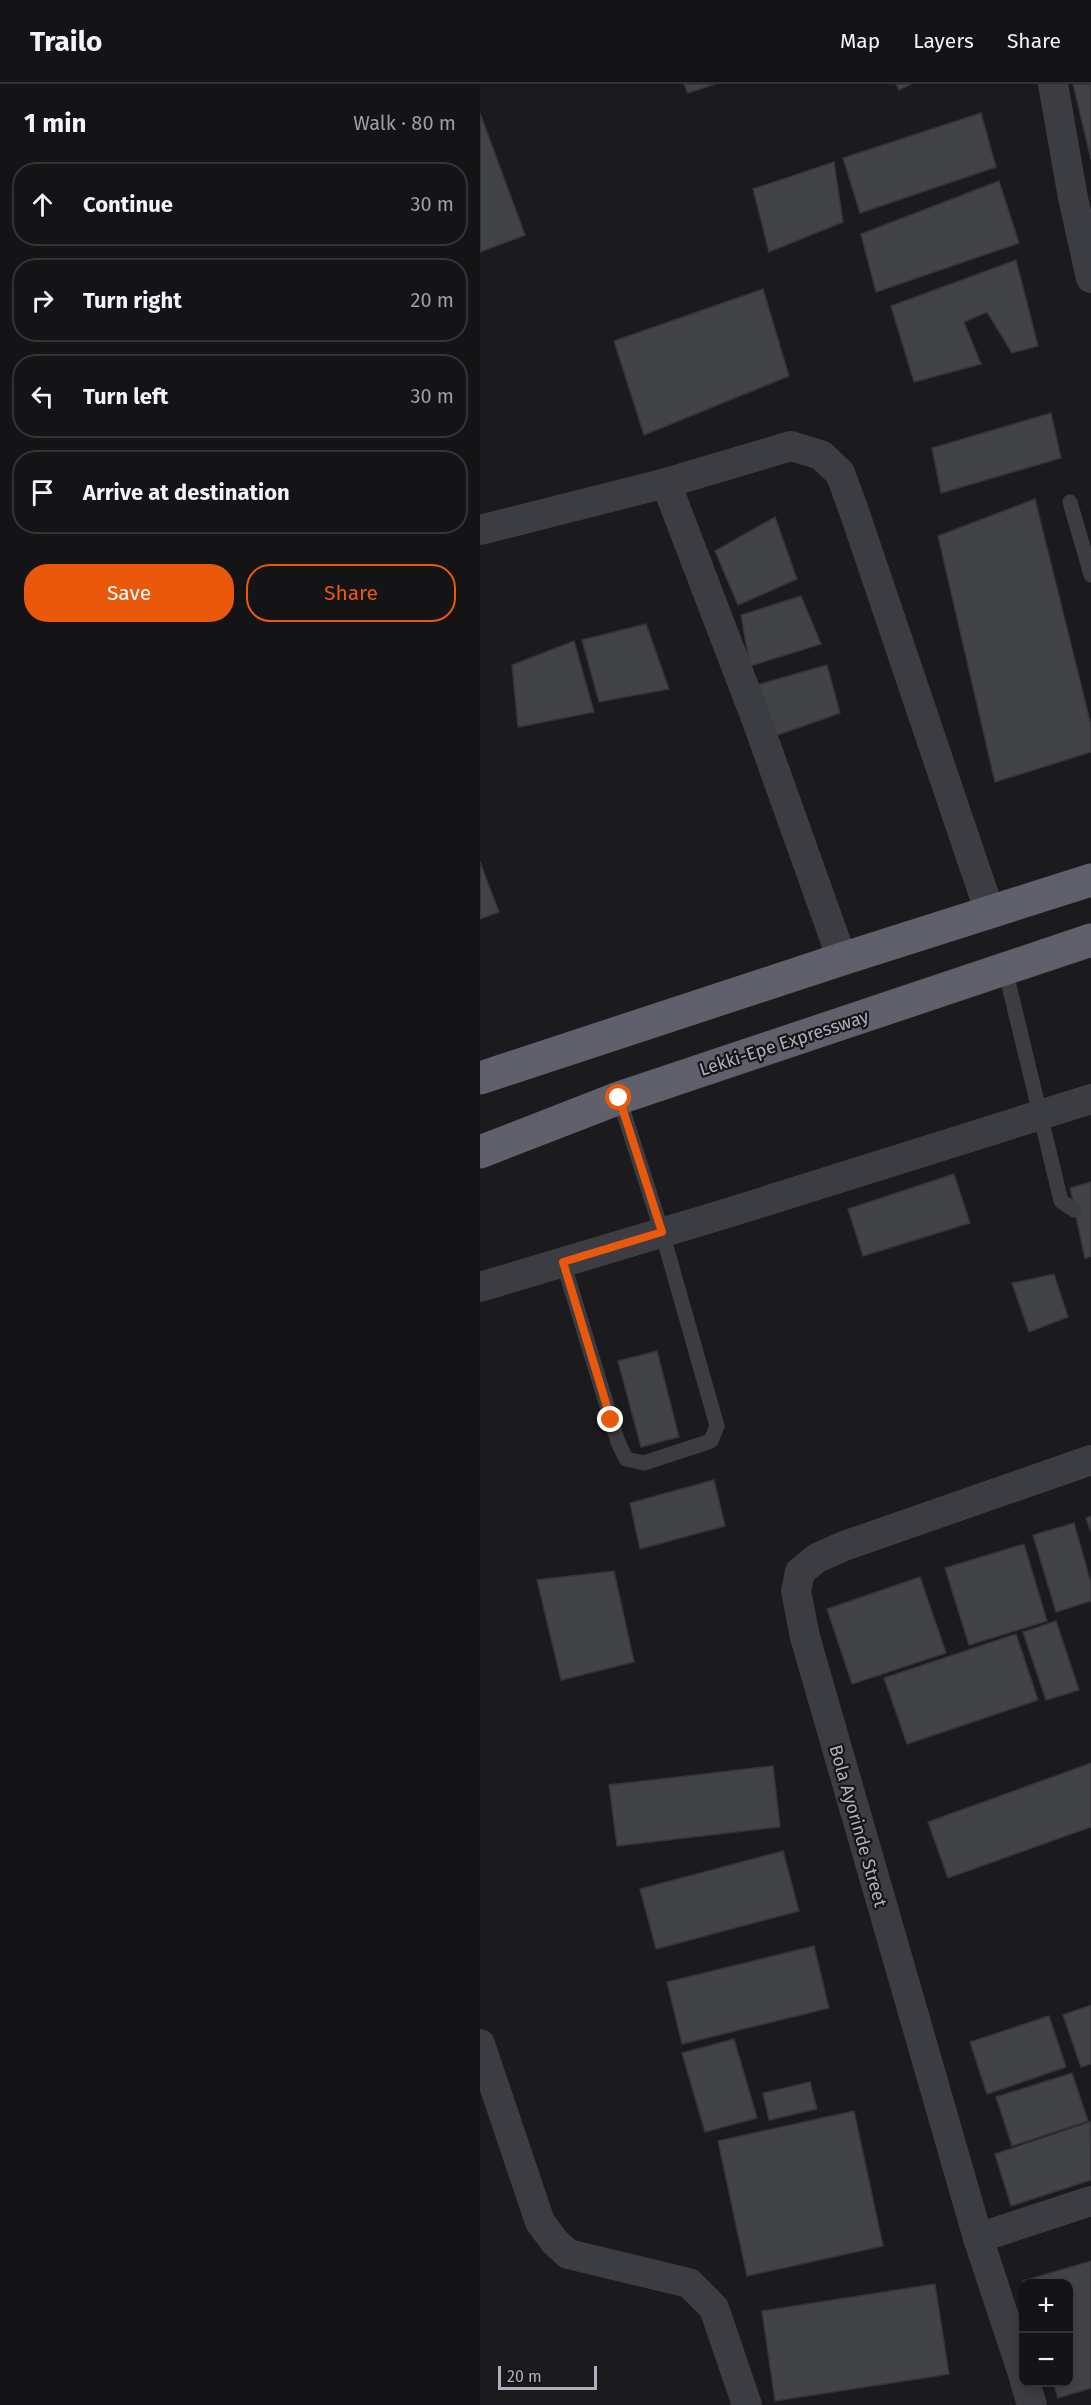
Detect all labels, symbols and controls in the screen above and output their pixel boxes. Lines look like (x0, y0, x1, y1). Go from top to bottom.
text: Trailo (30, 25, 102, 58)
text: Map (840, 28, 880, 54)
text: Layers (913, 28, 974, 54)
text: Share (1007, 28, 1061, 54)
text: 1 min (24, 108, 87, 139)
text: Walk · 80 m (353, 111, 456, 135)
icon: ahead (26, 188, 59, 221)
text: Continue (83, 191, 173, 218)
text: 30 m (410, 192, 454, 216)
icon: right (26, 284, 59, 317)
text: Turn right (83, 287, 182, 314)
text: 20 m (411, 288, 454, 312)
icon: left (26, 380, 59, 413)
text: Turn left (83, 383, 168, 410)
text: 30 m (410, 384, 454, 408)
icon: arrive (26, 476, 59, 509)
text: Arrive at destination (83, 479, 290, 506)
button: Save (24, 564, 234, 622)
button: Share (246, 564, 456, 622)
street label: Lekki-Epe Expressway (697, 1005, 872, 1081)
route start (605, 1084, 631, 1110)
route end (597, 1406, 623, 1432)
street label: Bola Ayorinde Street (824, 1742, 892, 1910)
map controls (1019, 2279, 1073, 2387)
button: + (1019, 2279, 1073, 2333)
button: − (1019, 2333, 1073, 2387)
scale bar (498, 2363, 597, 2390)
text: 20 m (507, 2367, 542, 2386)

